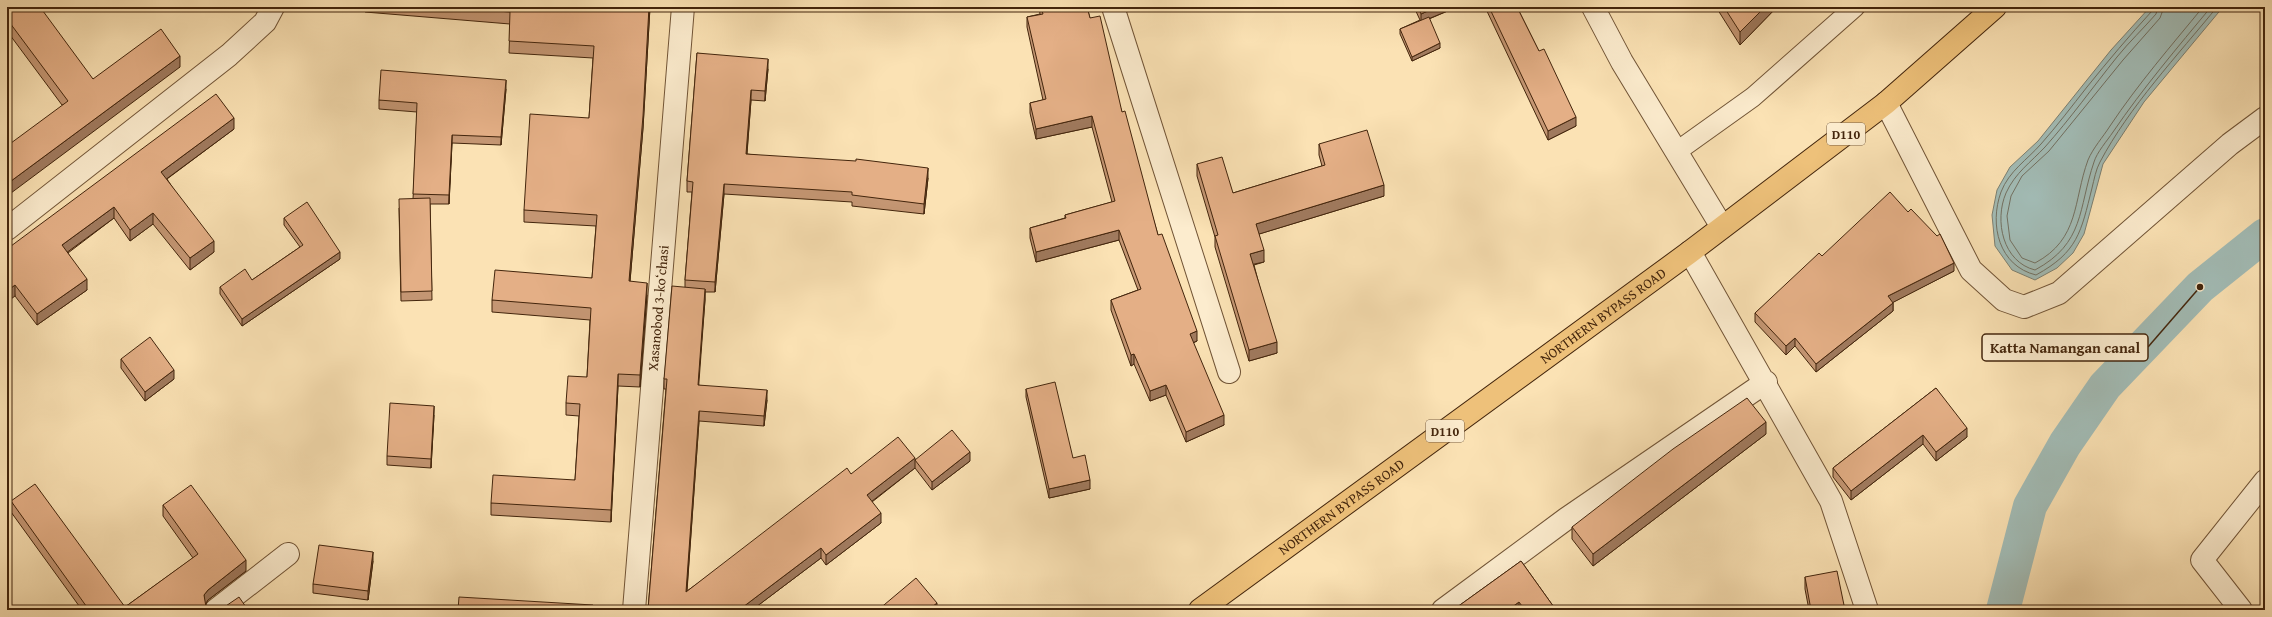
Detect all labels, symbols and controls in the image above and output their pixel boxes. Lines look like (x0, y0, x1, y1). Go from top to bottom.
road number: D110 (1827, 123, 1865, 145)
street label: Xasanobod 3-koʻchasi (643, 244, 673, 372)
street label: NORTHERN BYPASS ROAD (1536, 263, 1670, 368)
callout: Katta Namangan canal (1982, 334, 2148, 361)
text: Katta Namangan canal (1990, 337, 2140, 358)
road number: D110 (1426, 420, 1464, 442)
street label: NORTHERN BYPASS ROAD (1274, 454, 1408, 560)

